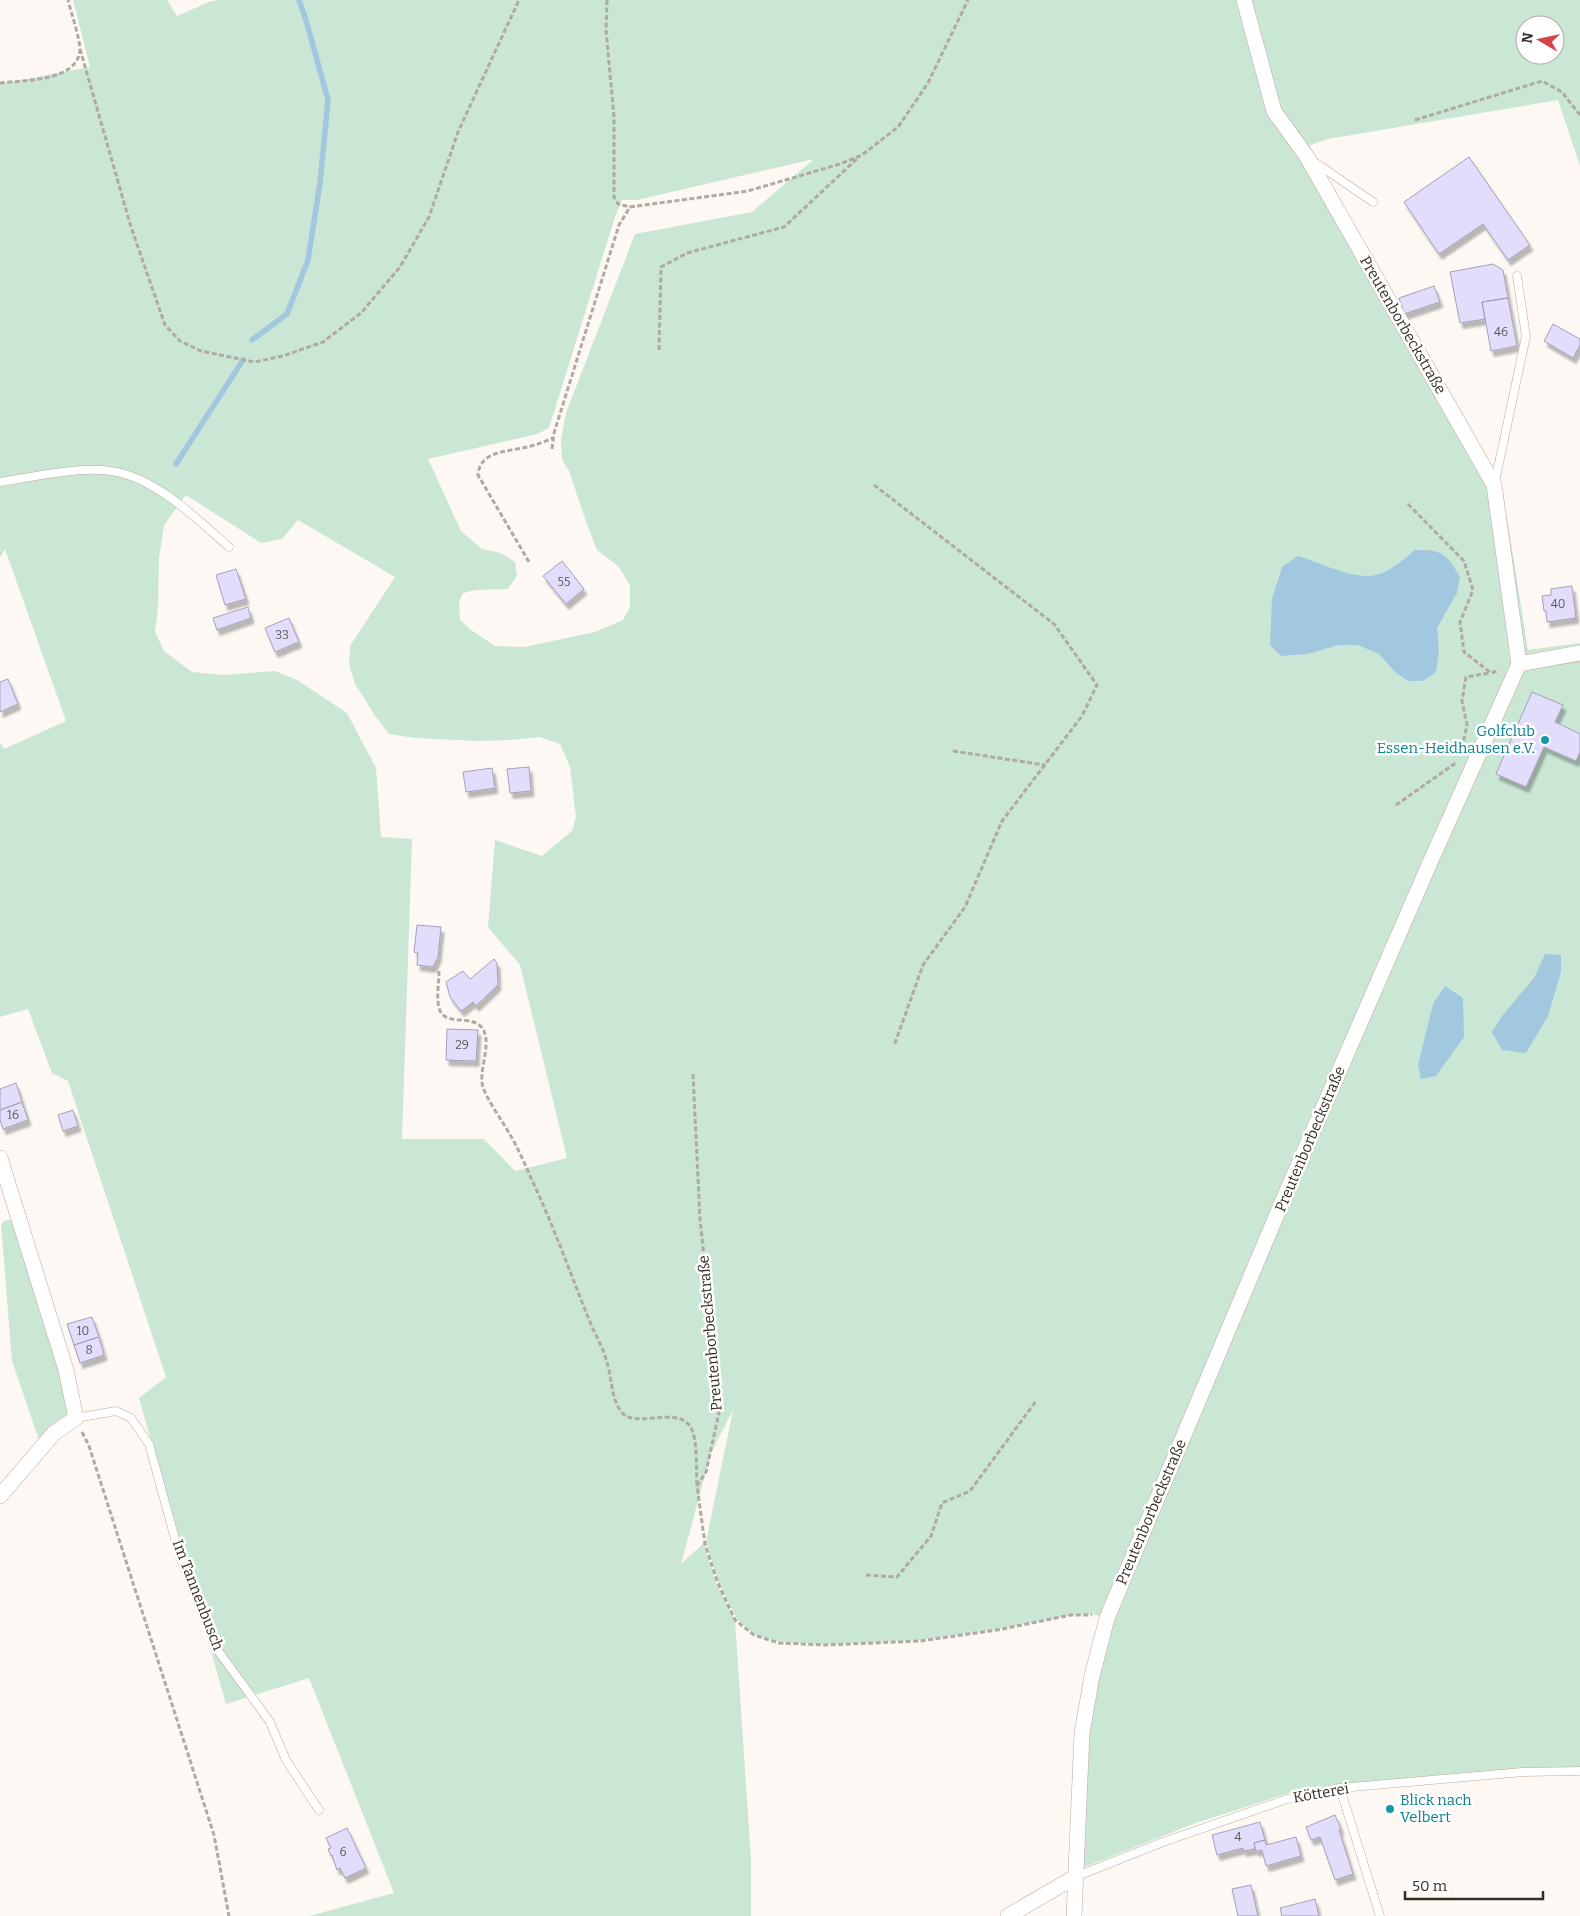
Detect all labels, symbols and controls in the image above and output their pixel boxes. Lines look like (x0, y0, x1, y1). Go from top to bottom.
north arrow (1515, 15, 1565, 65)
text: N (1518, 31, 1537, 45)
street label: Preutenborbeckstraße (1356, 253, 1450, 397)
house number: 46 (1494, 325, 1508, 339)
house number: 55 (558, 575, 570, 589)
house number: 40 (1551, 597, 1565, 611)
house number: 33 (275, 628, 289, 642)
place label: Golfclub Essen-Heidhausen e.V. (1377, 722, 1535, 757)
marker: Golfclub Essen-Heidhausen e.V. (1539, 734, 1551, 746)
house number: 29 (455, 1038, 469, 1052)
street label: Preutenborbeckstraße (1271, 1064, 1349, 1214)
house number: 16 (7, 1108, 19, 1122)
street label: Preutenborbeckstraße (694, 1254, 726, 1412)
house number: 10 (77, 1324, 89, 1338)
house number: 8 (85, 1343, 93, 1357)
street label: Preutenborbeckstraße (1112, 1437, 1190, 1587)
street label: Im Tannenbusch (169, 1537, 228, 1654)
street label: Kötterei (1292, 1779, 1351, 1807)
place label: Blick nach Velbert (1400, 1791, 1472, 1826)
marker: Blick nach Velbert (1384, 1803, 1396, 1815)
house number: 4 (1234, 1830, 1242, 1844)
house number: 6 (339, 1845, 347, 1859)
scale bar (1405, 1868, 1542, 1900)
text: 50 m (1412, 1877, 1448, 1895)

